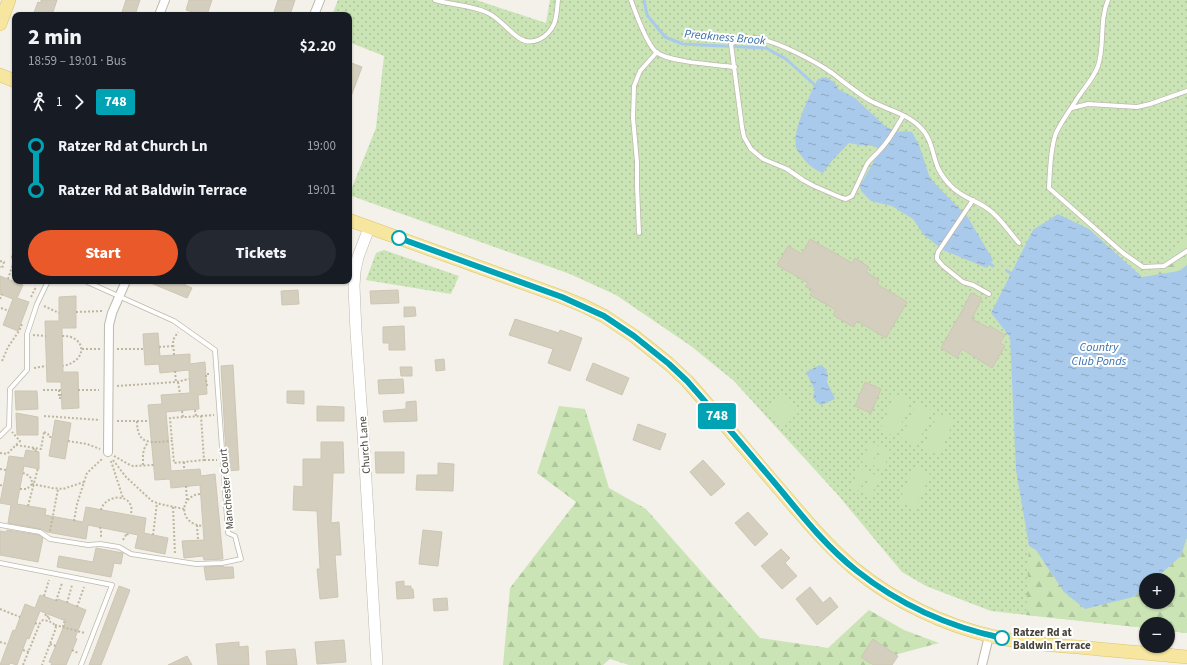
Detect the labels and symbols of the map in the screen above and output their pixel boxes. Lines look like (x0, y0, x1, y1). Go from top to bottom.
water label: Preakness Brook (684, 25, 767, 50)
unlabelled marker (391, 230, 407, 246)
water label: Country Club Ponds (1072, 339, 1127, 370)
line badge: 748 (694, 403, 740, 429)
street label: Church Lane (355, 415, 374, 474)
street label: Manchester Court (215, 448, 238, 530)
place label: Ratzer Rd at Baldwin Terrace (1013, 625, 1091, 653)
marker: Ratzer Rd at Baldwin Terrace (994, 630, 1010, 646)

